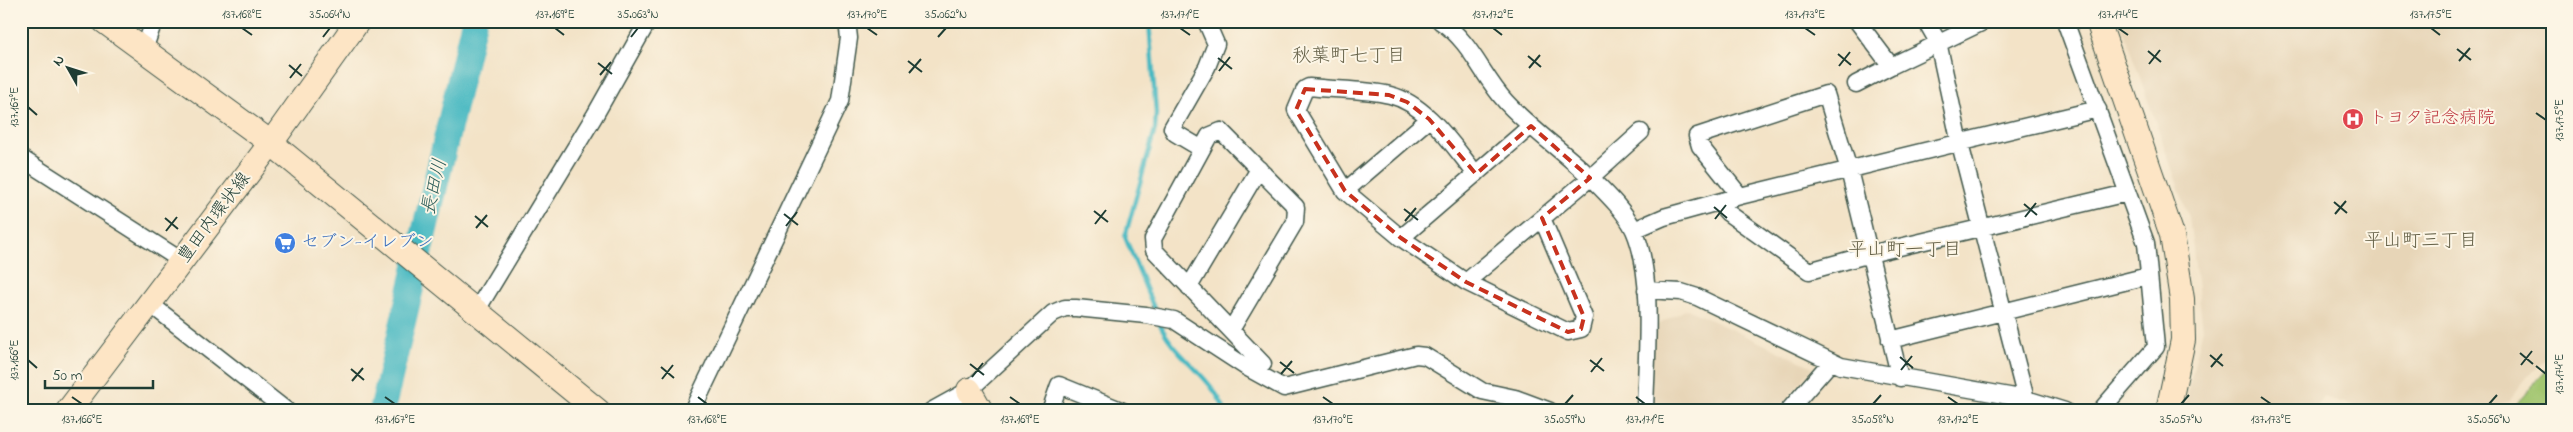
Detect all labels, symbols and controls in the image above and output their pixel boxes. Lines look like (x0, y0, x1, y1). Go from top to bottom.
text: 137.168°E (222, 6, 262, 24)
text: 35.064°N (310, 6, 351, 24)
text: 137.169°E (535, 6, 575, 24)
text: 35.063°N (617, 6, 659, 24)
text: 137.170°E (847, 6, 887, 24)
text: 35.062°N (925, 6, 967, 24)
text: 137.171°E (1160, 6, 1200, 24)
text: 137.172°E (1472, 6, 1514, 24)
text: 137.173°E (1785, 6, 1825, 24)
text: 137.174°E (2098, 6, 2138, 24)
text: 137.175°E (2410, 6, 2452, 24)
north arrow (42, 42, 92, 92)
district label: 秋葉町七丁目 (1292, 43, 1406, 70)
text: N (48, 50, 70, 71)
text: 137.167°E (6, 87, 24, 127)
text: 137.175°E (2551, 99, 2569, 141)
place label: トヨタ記念病院 (2369, 106, 2495, 132)
hospital icon: トヨタ記念病院 (2341, 107, 2365, 131)
water label: 長田川 (415, 156, 455, 218)
street label: 豊田内環状線 (172, 167, 258, 269)
district label: 平山町三丁目 (2364, 228, 2478, 255)
place label: セブン-イレブン (301, 230, 434, 256)
supermarket icon: セブン-イレブン (273, 231, 297, 255)
district label: 平山町一丁目 (1848, 237, 1962, 264)
text: 137.166°E (6, 339, 24, 381)
text: 137.174°E (2551, 354, 2569, 394)
scale bar (45, 357, 152, 389)
text: 50 m (52, 365, 83, 387)
text: 137.166°E (61, 411, 103, 429)
text: 137.167°E (375, 411, 415, 429)
text: 137.168°E (687, 411, 727, 429)
text: 137.169°E (1000, 411, 1040, 429)
text: 137.170°E (1313, 411, 1353, 429)
text: 35.059°N (1544, 411, 1586, 429)
text: 137.171°E (1625, 411, 1665, 429)
text: 35.058°N (1852, 411, 1894, 429)
text: 137.172°E (1937, 411, 1979, 429)
text: 35.057°N (2160, 411, 2202, 429)
text: 137.173°E (2251, 411, 2291, 429)
text: 35.056°N (2468, 411, 2510, 429)

